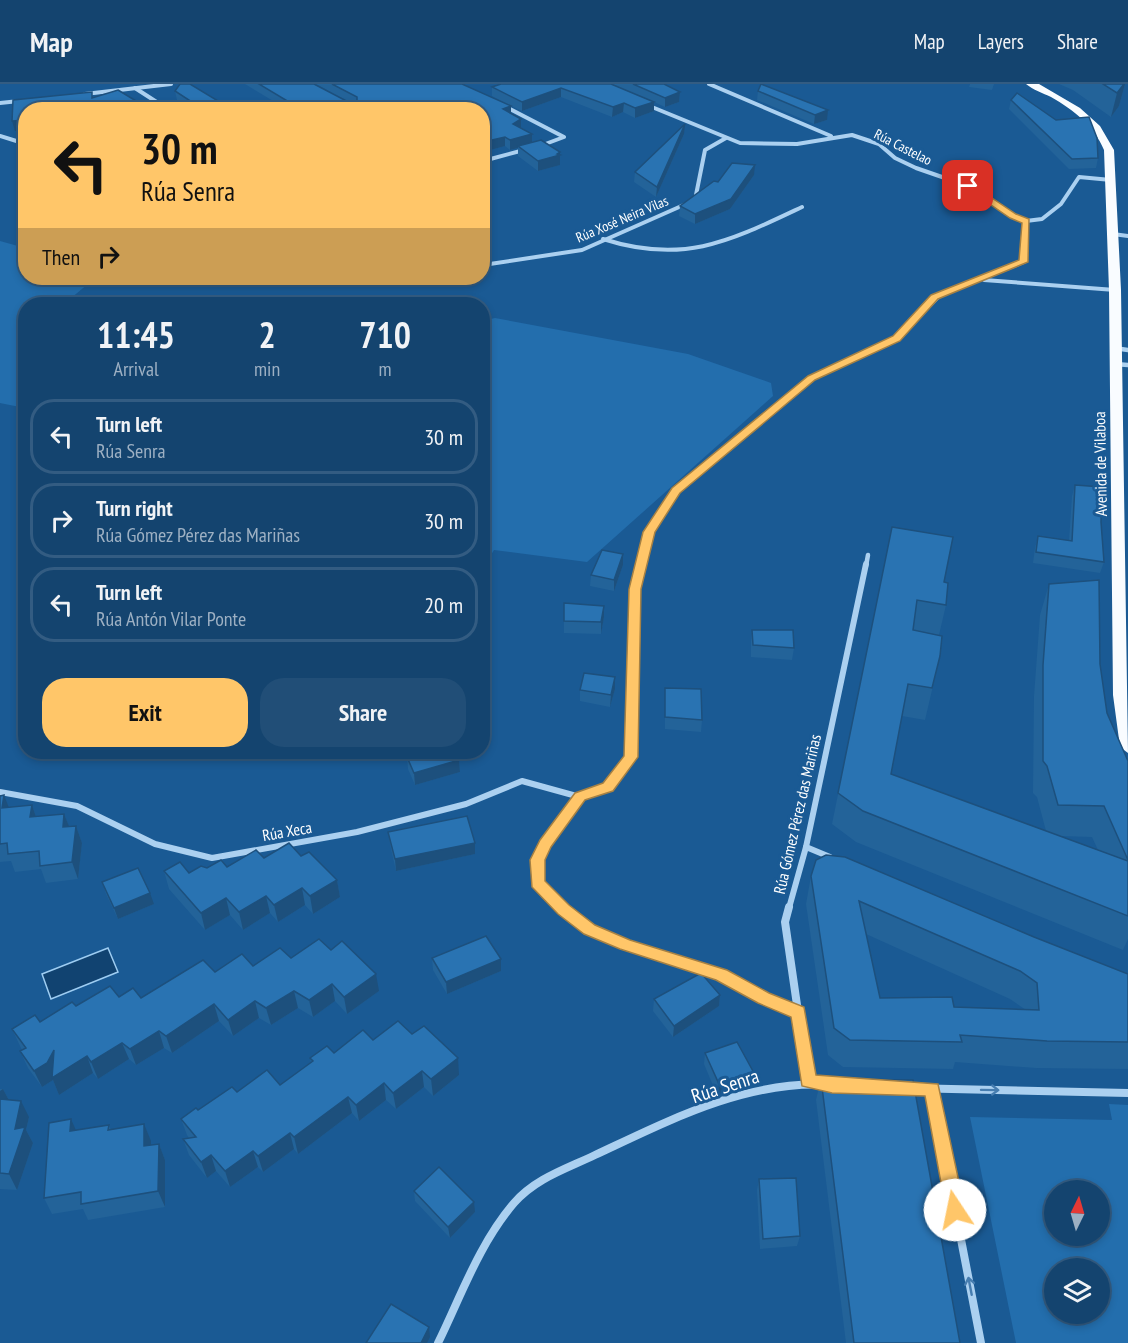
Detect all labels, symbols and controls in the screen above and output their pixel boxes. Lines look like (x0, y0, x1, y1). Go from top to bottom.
text: Map (30, 23, 73, 60)
text: Map (914, 28, 945, 55)
text: Layers (978, 28, 1024, 55)
text: Share (1057, 28, 1098, 55)
text: 30 m (141, 121, 218, 176)
street label: Rúa Castelao (871, 125, 935, 169)
icon: left (42, 126, 120, 204)
pin (942, 160, 993, 211)
icon: arrive (951, 169, 984, 202)
text: Rúa Senra (141, 174, 235, 208)
street label: Rúa Xosé Neira Vilas (573, 191, 671, 247)
icon: right (92, 240, 125, 273)
text: Then (42, 243, 80, 271)
text: 11:45 (97, 311, 175, 358)
text: 2 (258, 311, 276, 358)
text: 710 (359, 311, 411, 358)
text: Arrival (113, 356, 159, 382)
text: min (254, 356, 280, 382)
text: m (379, 356, 392, 382)
text: Turn left (96, 410, 162, 438)
street label: Avenida de Vilaboa (1089, 411, 1111, 517)
icon: left (45, 420, 78, 453)
text: 30 m (424, 423, 463, 451)
text: Rúa Senra (96, 438, 166, 464)
text: Turn right (96, 494, 173, 522)
icon: right (45, 504, 78, 537)
text: 30 m (424, 507, 463, 535)
text: Rúa Gómez Pérez das Mariñas (96, 522, 300, 548)
text: Turn left (96, 578, 162, 606)
icon: left (45, 588, 78, 621)
text: 20 m (424, 591, 463, 619)
text: Rúa Antón Vilar Ponte (96, 606, 246, 632)
button: Exit (42, 678, 248, 747)
button: Share (260, 678, 466, 747)
street label: Rúa Gómez Pérez das Mariñas (769, 732, 825, 896)
street label: Rúa Xeca (261, 817, 313, 845)
street label: Rúa Senra (688, 1063, 762, 1109)
one-way arrow (980, 1085, 1000, 1096)
position arrow (923, 1178, 987, 1242)
north arrow (1044, 1180, 1110, 1246)
map controls (1044, 1180, 1110, 1324)
button: layers (1044, 1258, 1110, 1324)
one-way arrow (964, 1276, 975, 1296)

